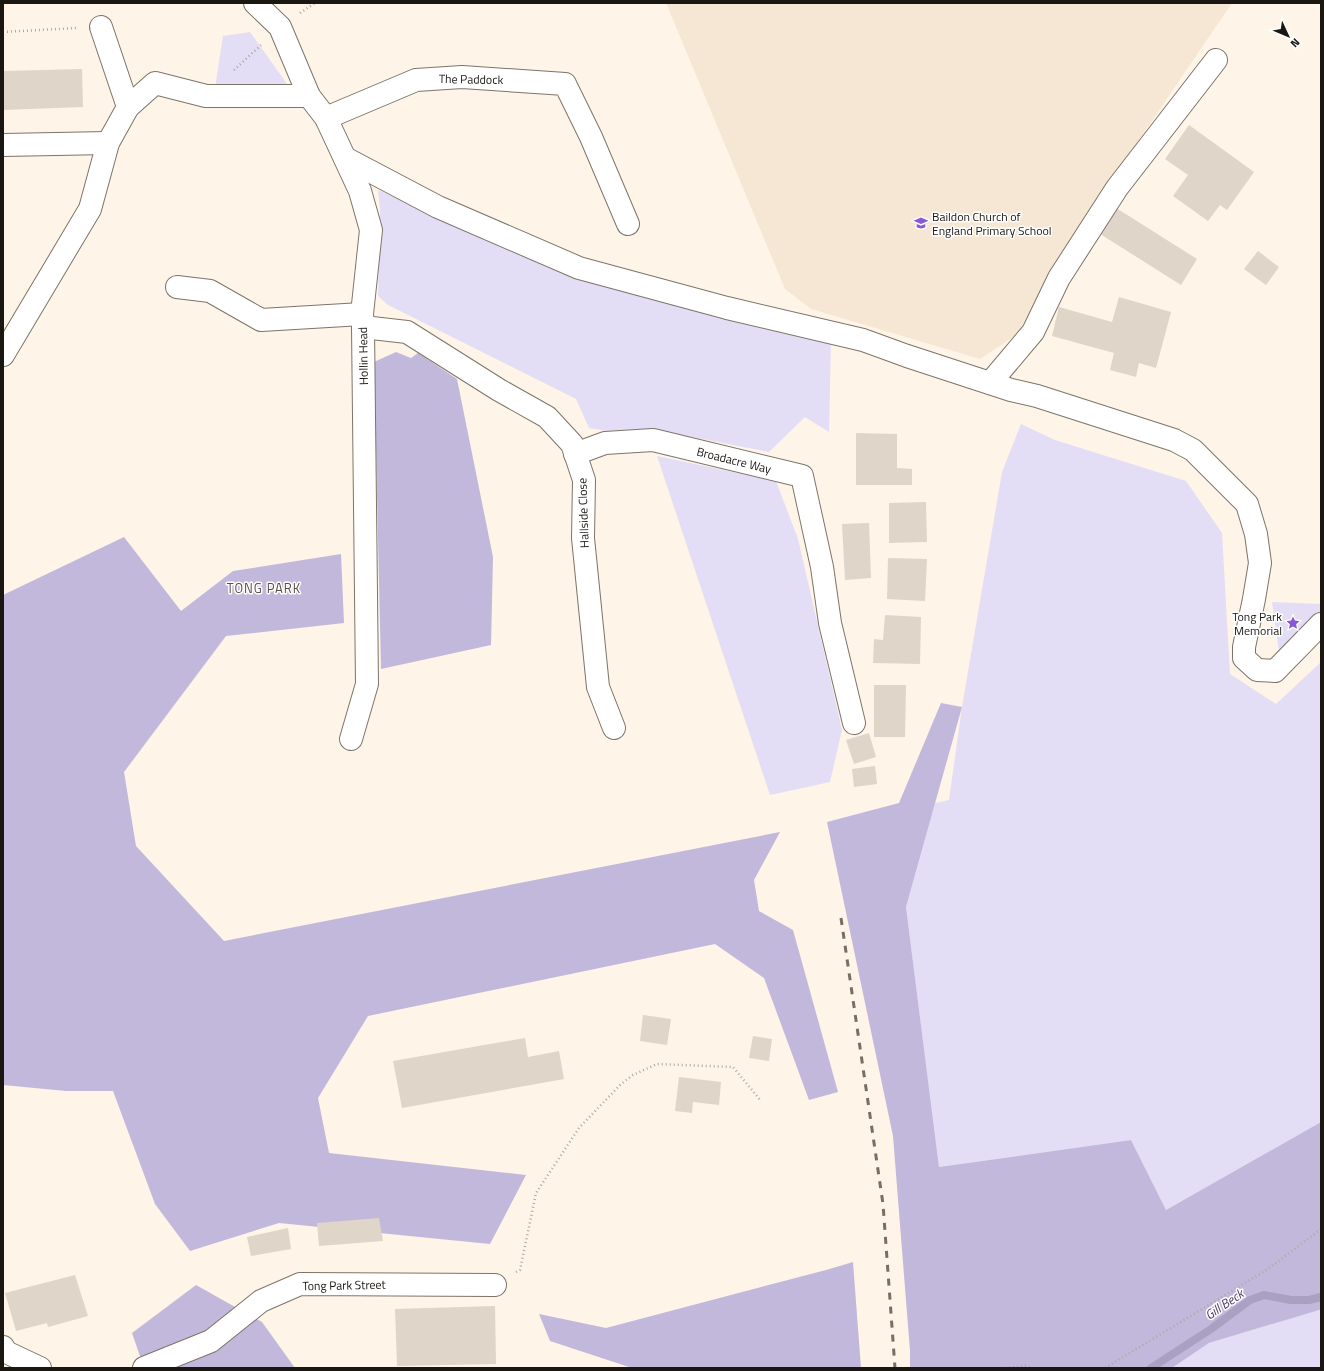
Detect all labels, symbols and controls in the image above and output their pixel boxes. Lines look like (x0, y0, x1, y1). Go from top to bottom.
north arrow (1268, 16, 1308, 56)
text: N (1287, 35, 1304, 51)
street label: The Paddock (439, 69, 504, 89)
place label: Baildon Church of England Primary School (932, 207, 1052, 240)
school or university icon: Baildon Church of England Primary School (913, 215, 929, 231)
street label: Hollin Head (353, 327, 373, 385)
street label: Broadacre Way (695, 442, 774, 478)
street label: Hallside Close (572, 478, 594, 548)
district label: TONG PARK (227, 578, 301, 598)
place label: Tong Park Memorial (1232, 607, 1282, 640)
place icon: Tong Park Memorial (1285, 615, 1301, 631)
street label: Tong Park Street (302, 1275, 387, 1295)
water label: Gill Beck (1201, 1282, 1249, 1324)

